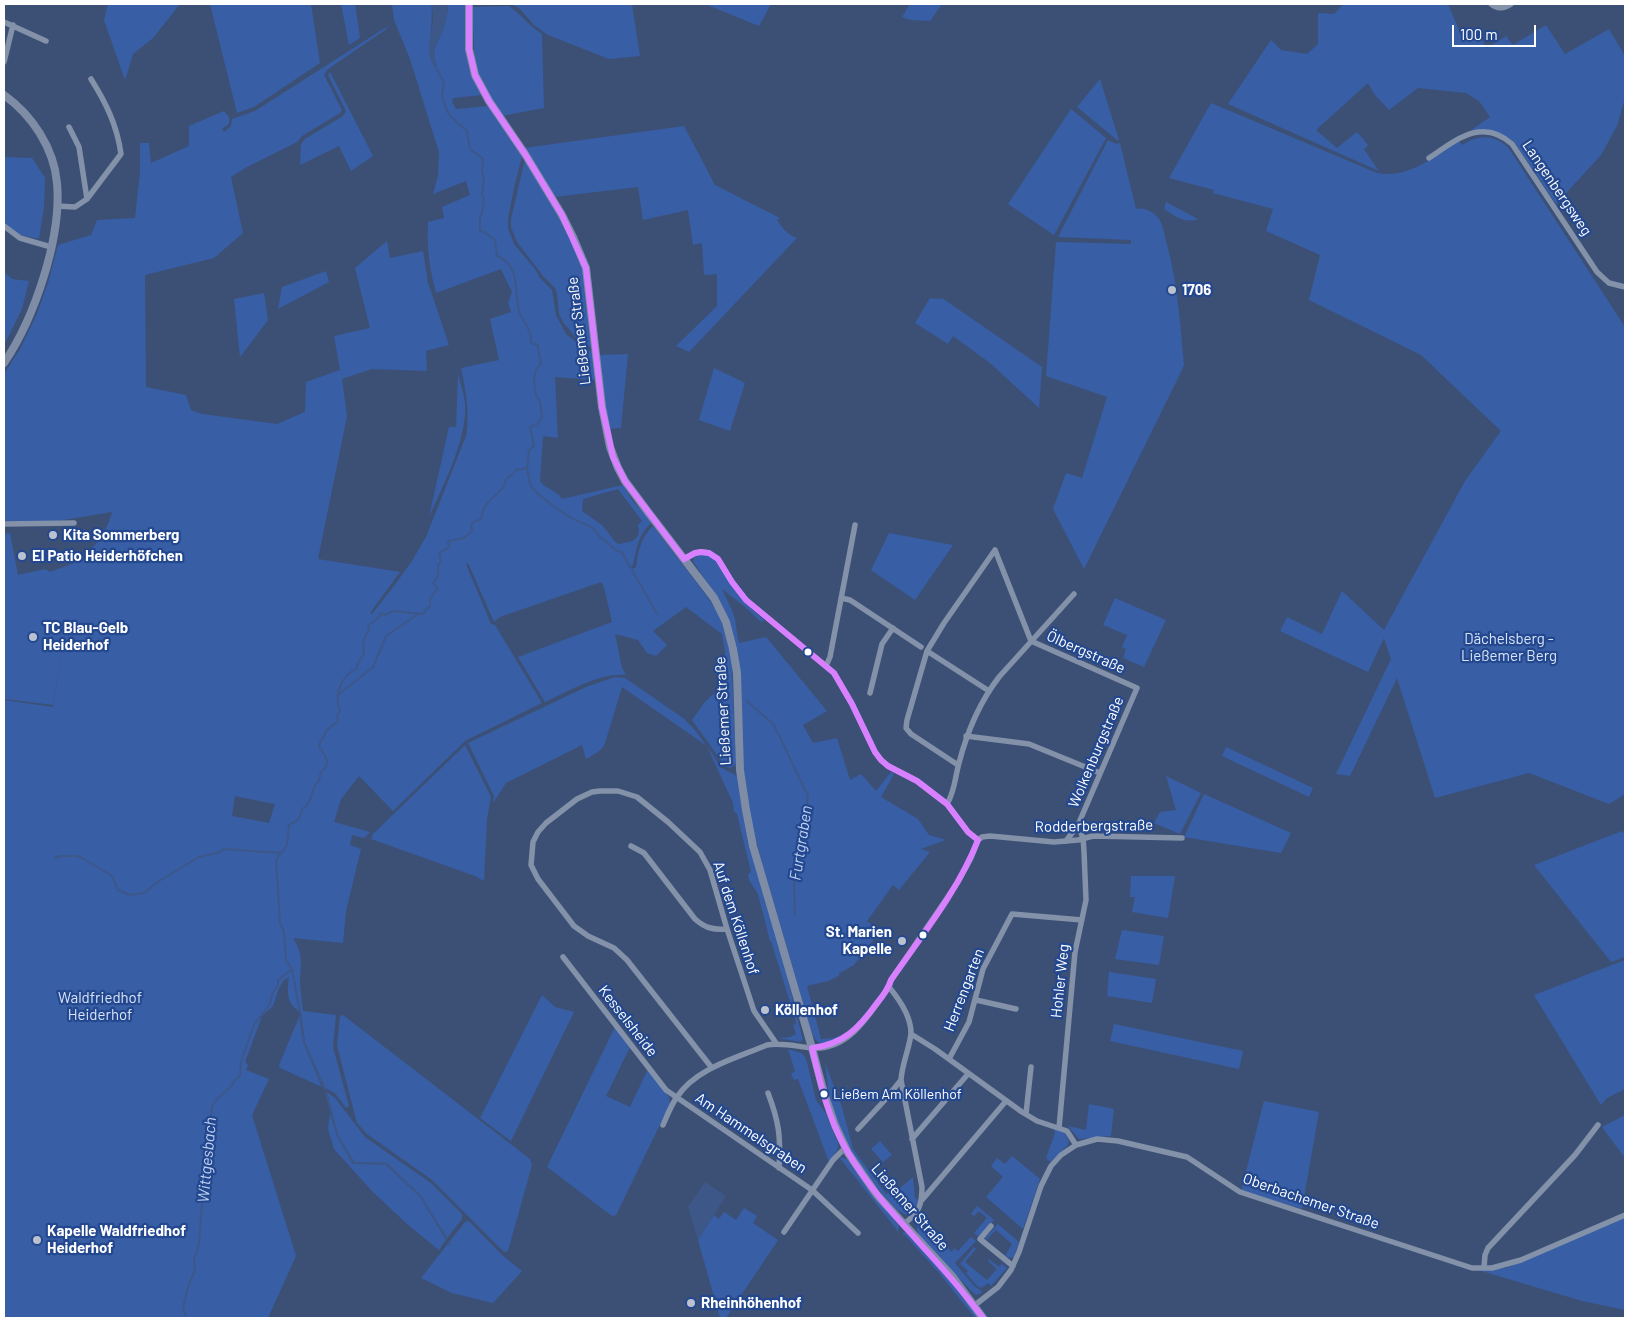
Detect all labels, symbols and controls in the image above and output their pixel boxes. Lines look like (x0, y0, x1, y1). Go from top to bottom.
scale bar (1454, 15, 1538, 47)
text: 100 m (1460, 25, 1498, 43)
street label: Langenbergsweg (1519, 137, 1595, 239)
street label: Ließemer Straße (563, 276, 595, 386)
place label: 1706 (1182, 281, 1211, 299)
marker: 1706 (1166, 284, 1178, 296)
place label: Kita Sommerberg (63, 526, 179, 544)
marker: Kita Sommerberg (47, 529, 59, 541)
place label: El Patio Heiderhöfchen (32, 547, 183, 565)
marker: El Patio Heiderhöfchen (16, 550, 28, 562)
place label: TC Blau-Gelb Heiderhof (43, 619, 128, 654)
street label: Ölbergstraße (1044, 627, 1128, 677)
park label: Dächelsberg - Ließemer Berg (1461, 630, 1557, 665)
marker: TC Blau-Gelb Heiderhof (27, 631, 39, 643)
unlabelled marker (803, 647, 813, 657)
street label: Ließemer Straße (711, 656, 735, 766)
street label: Wolkenburgstraße (1064, 694, 1128, 810)
water label: Furtgraben (786, 804, 816, 882)
street label: Rodderbergstraße (1035, 816, 1153, 836)
street label: Auf dem Köllenhof (709, 859, 763, 977)
place label: St. Marien Kapelle (826, 923, 892, 958)
unlabelled marker (918, 930, 928, 940)
marker: St. Marien Kapelle (896, 935, 908, 947)
street label: Hohler Weg (1047, 943, 1073, 1019)
street label: Herrengarten (940, 946, 988, 1034)
street label: Kesselsheide (595, 982, 661, 1060)
park label: Waldfriedhof Heiderhof (58, 989, 142, 1024)
place label: Köllenhof (775, 1001, 838, 1019)
marker: Köllenhof (759, 1004, 771, 1016)
place label: Ließem Am Köllenhof (833, 1086, 962, 1102)
street label: Am Hammelsgraben (692, 1089, 810, 1177)
marker: Ließem Am Köllenhof (819, 1089, 829, 1099)
water label: Wittgesbach (194, 1116, 220, 1204)
street label: Ließemer Straße (867, 1160, 953, 1254)
street label: Oberbachemer Straße (1241, 1169, 1381, 1233)
place label: Kapelle Waldfriedhof Heiderhof (47, 1222, 186, 1257)
marker: Kapelle Waldfriedhof Heiderhof (31, 1234, 43, 1246)
place label: Rheinhöhenhof (701, 1294, 802, 1312)
marker: Rheinhöhenhof (685, 1297, 697, 1309)

